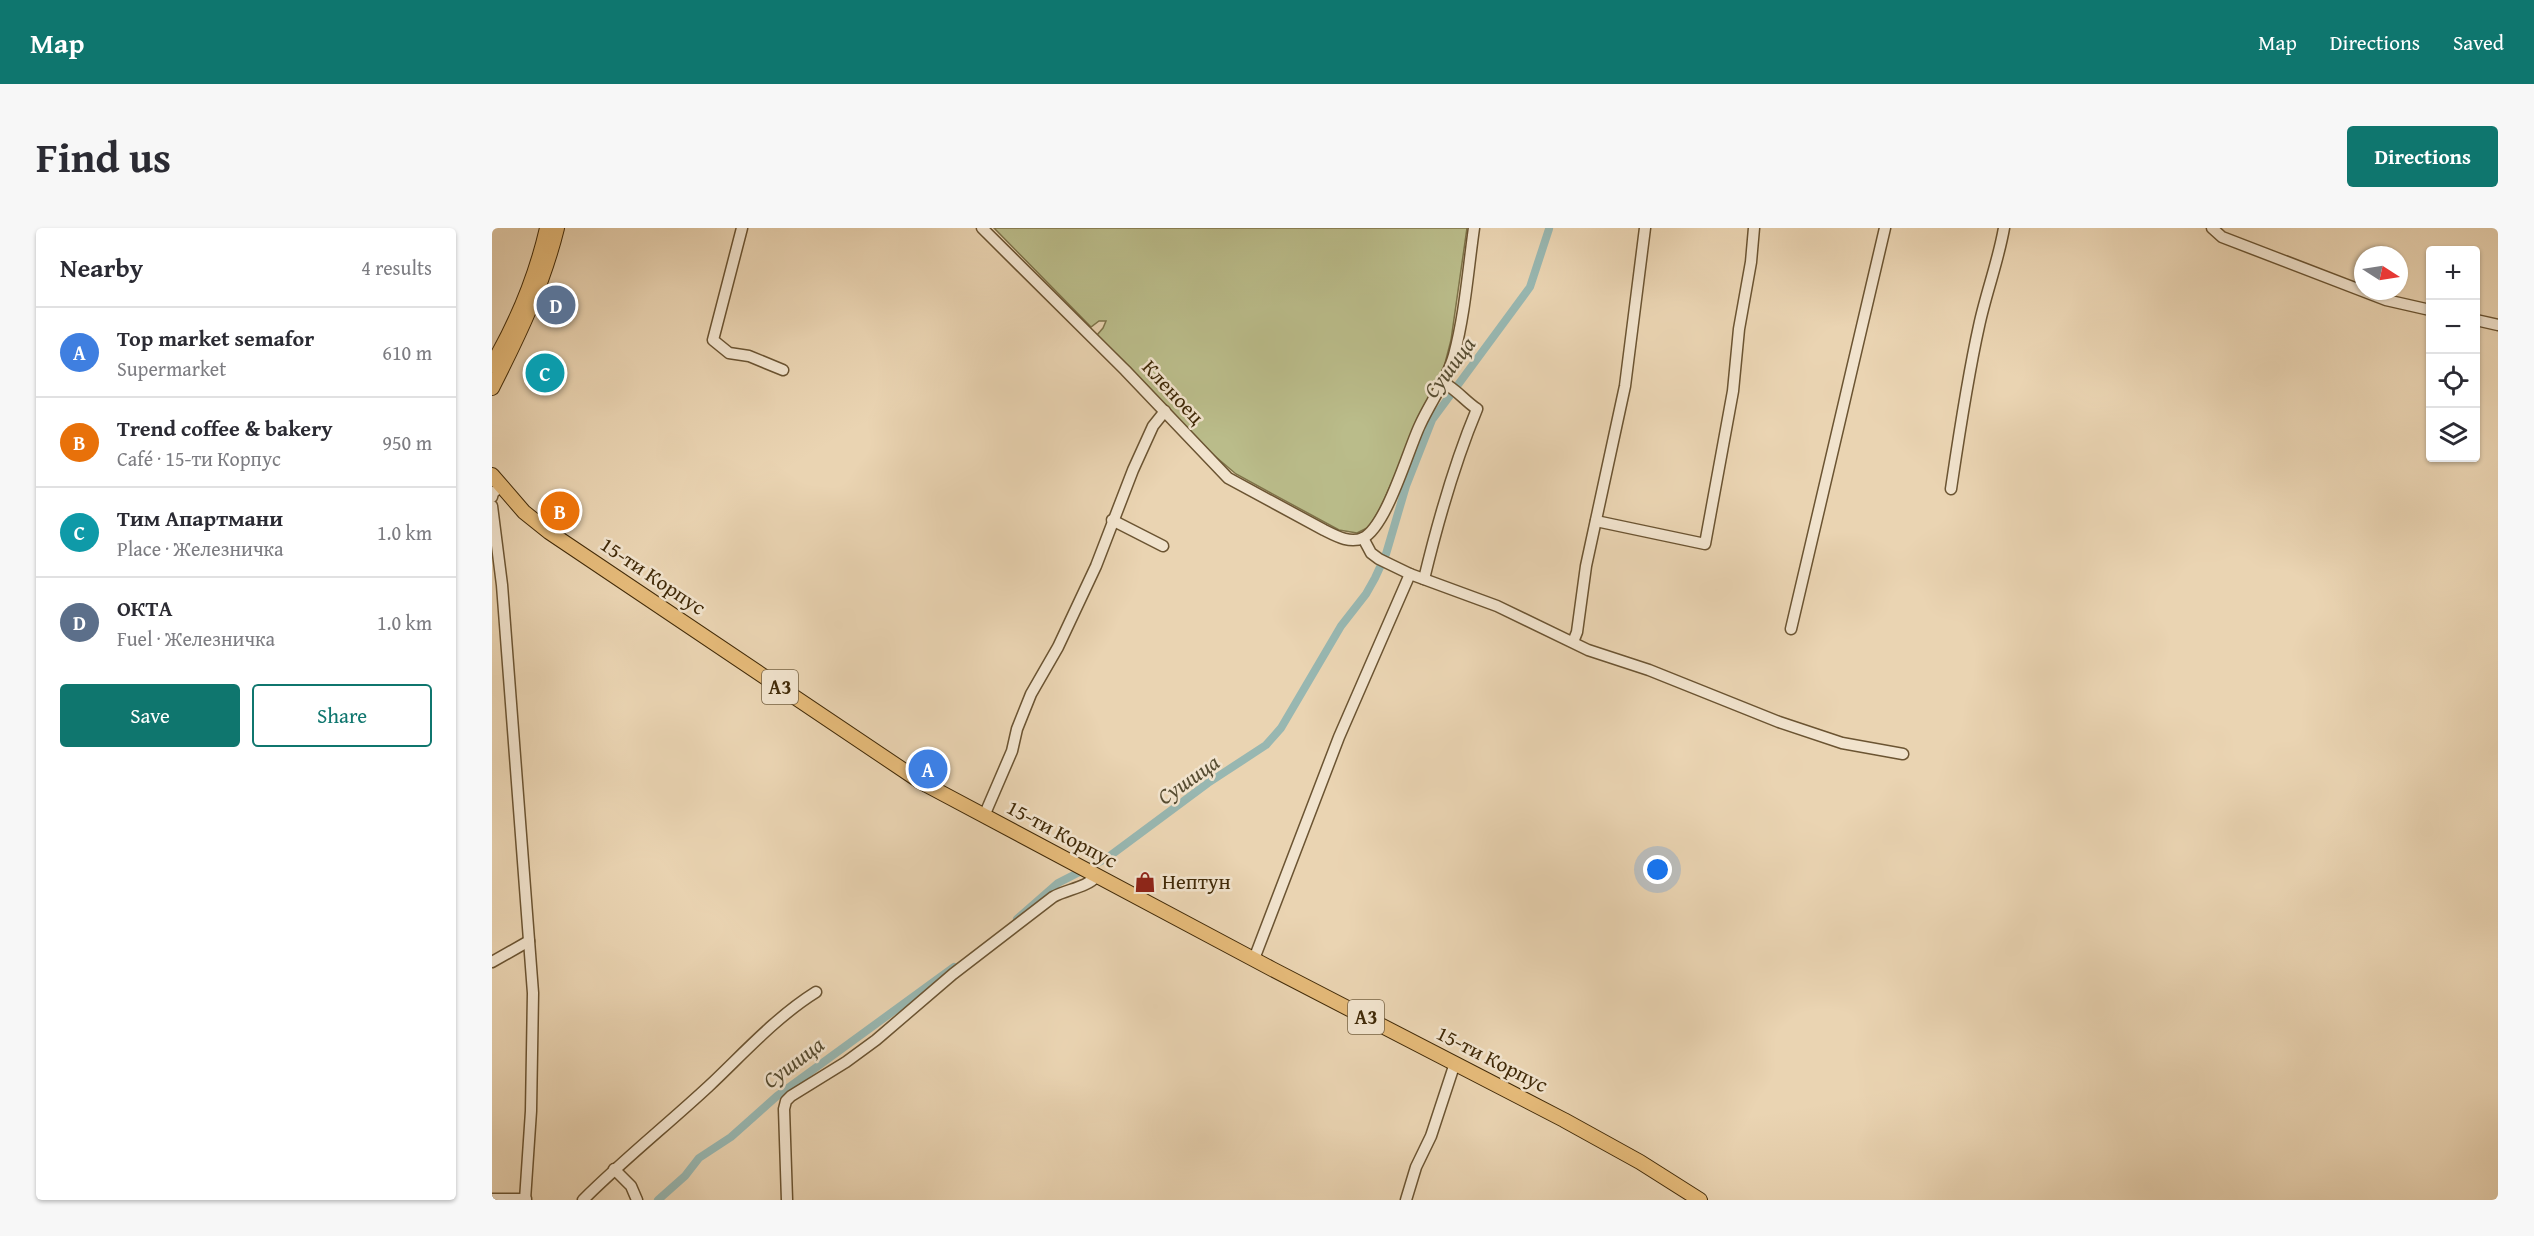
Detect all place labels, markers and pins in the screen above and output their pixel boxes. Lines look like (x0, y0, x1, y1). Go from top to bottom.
pin: D (536, 282, 576, 328)
pin: C (526, 350, 564, 396)
pin: B (540, 488, 580, 534)
pin: A (908, 746, 948, 792)
place label: Нептун (1162, 866, 1231, 897)
shop icon: Нептун (1133, 870, 1157, 894)

